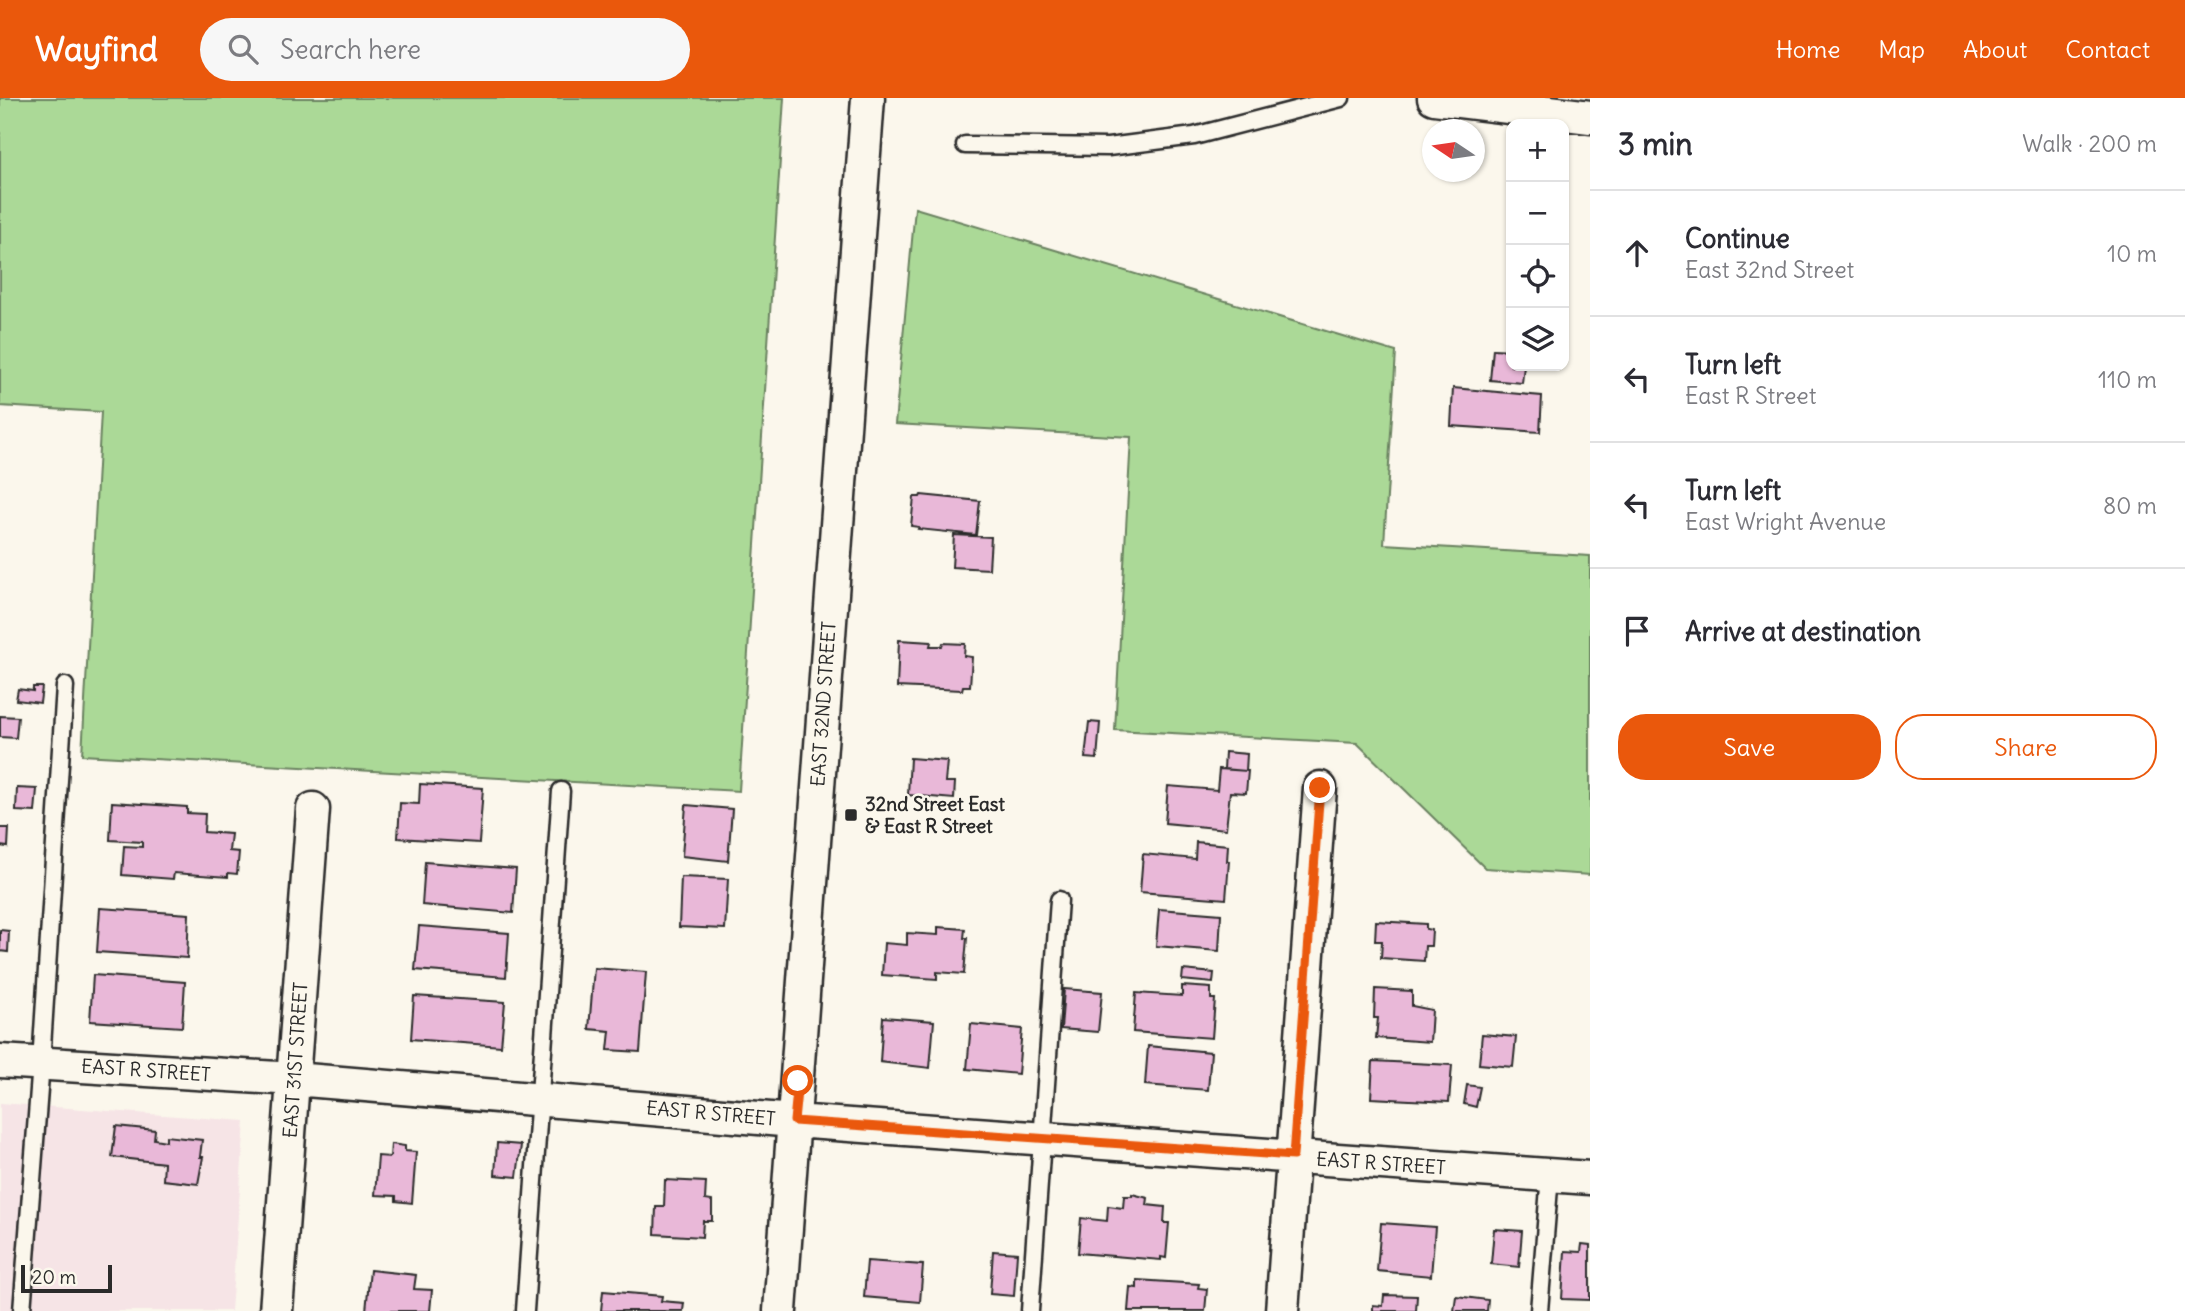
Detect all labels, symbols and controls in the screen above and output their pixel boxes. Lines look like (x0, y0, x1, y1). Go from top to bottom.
search box (200, 18, 690, 81)
text: Wayfind (35, 28, 158, 70)
icon: search (224, 30, 262, 68)
text: Search here (280, 33, 421, 66)
text: Home (1776, 34, 1840, 64)
text: Map (1878, 34, 1925, 64)
text: About (1963, 34, 2027, 64)
text: Contact (2065, 34, 2150, 64)
north arrow (1422, 119, 1485, 182)
map controls (1506, 119, 1569, 371)
button: + (1506, 119, 1569, 182)
text: 3 min (1618, 125, 1693, 163)
text: Walk · 200 m (2022, 129, 2157, 158)
button: − (1506, 182, 1569, 245)
text: Continue (1685, 222, 1790, 255)
icon: ahead (1618, 234, 1656, 272)
text: 10 m (2107, 239, 2157, 268)
button: locate (1506, 245, 1569, 308)
text: East 32nd Street (1685, 255, 1854, 284)
button: layers (1506, 308, 1569, 371)
text: Turn left (1685, 348, 1781, 381)
icon: left (1618, 360, 1656, 398)
text: 110 m (2098, 365, 2157, 394)
text: East R Street (1685, 381, 1817, 410)
text: Turn left (1685, 474, 1781, 507)
icon: left (1618, 486, 1656, 524)
text: 80 m (2103, 491, 2157, 520)
text: East Wright Avenue (1685, 507, 1886, 536)
icon: arrive (1618, 612, 1656, 650)
text: Arrive at destination (1685, 615, 1921, 648)
street label: EAST 32ND STREET (805, 621, 841, 787)
button: Save (1618, 714, 1881, 780)
button: Share (1895, 714, 2157, 780)
route end (1304, 772, 1335, 803)
place label: 32nd Street East & East R Street (865, 792, 1006, 838)
marker: 32nd Street East & East R Street (843, 807, 859, 823)
street label: EAST 31ST STREET (278, 981, 312, 1139)
street label: EAST R STREET (80, 1054, 212, 1087)
route start (782, 1065, 813, 1096)
street label: EAST R STREET (645, 1095, 777, 1131)
street label: EAST R STREET (1315, 1147, 1447, 1180)
scale bar (21, 1262, 112, 1294)
text: 20 m (32, 1265, 76, 1289)

